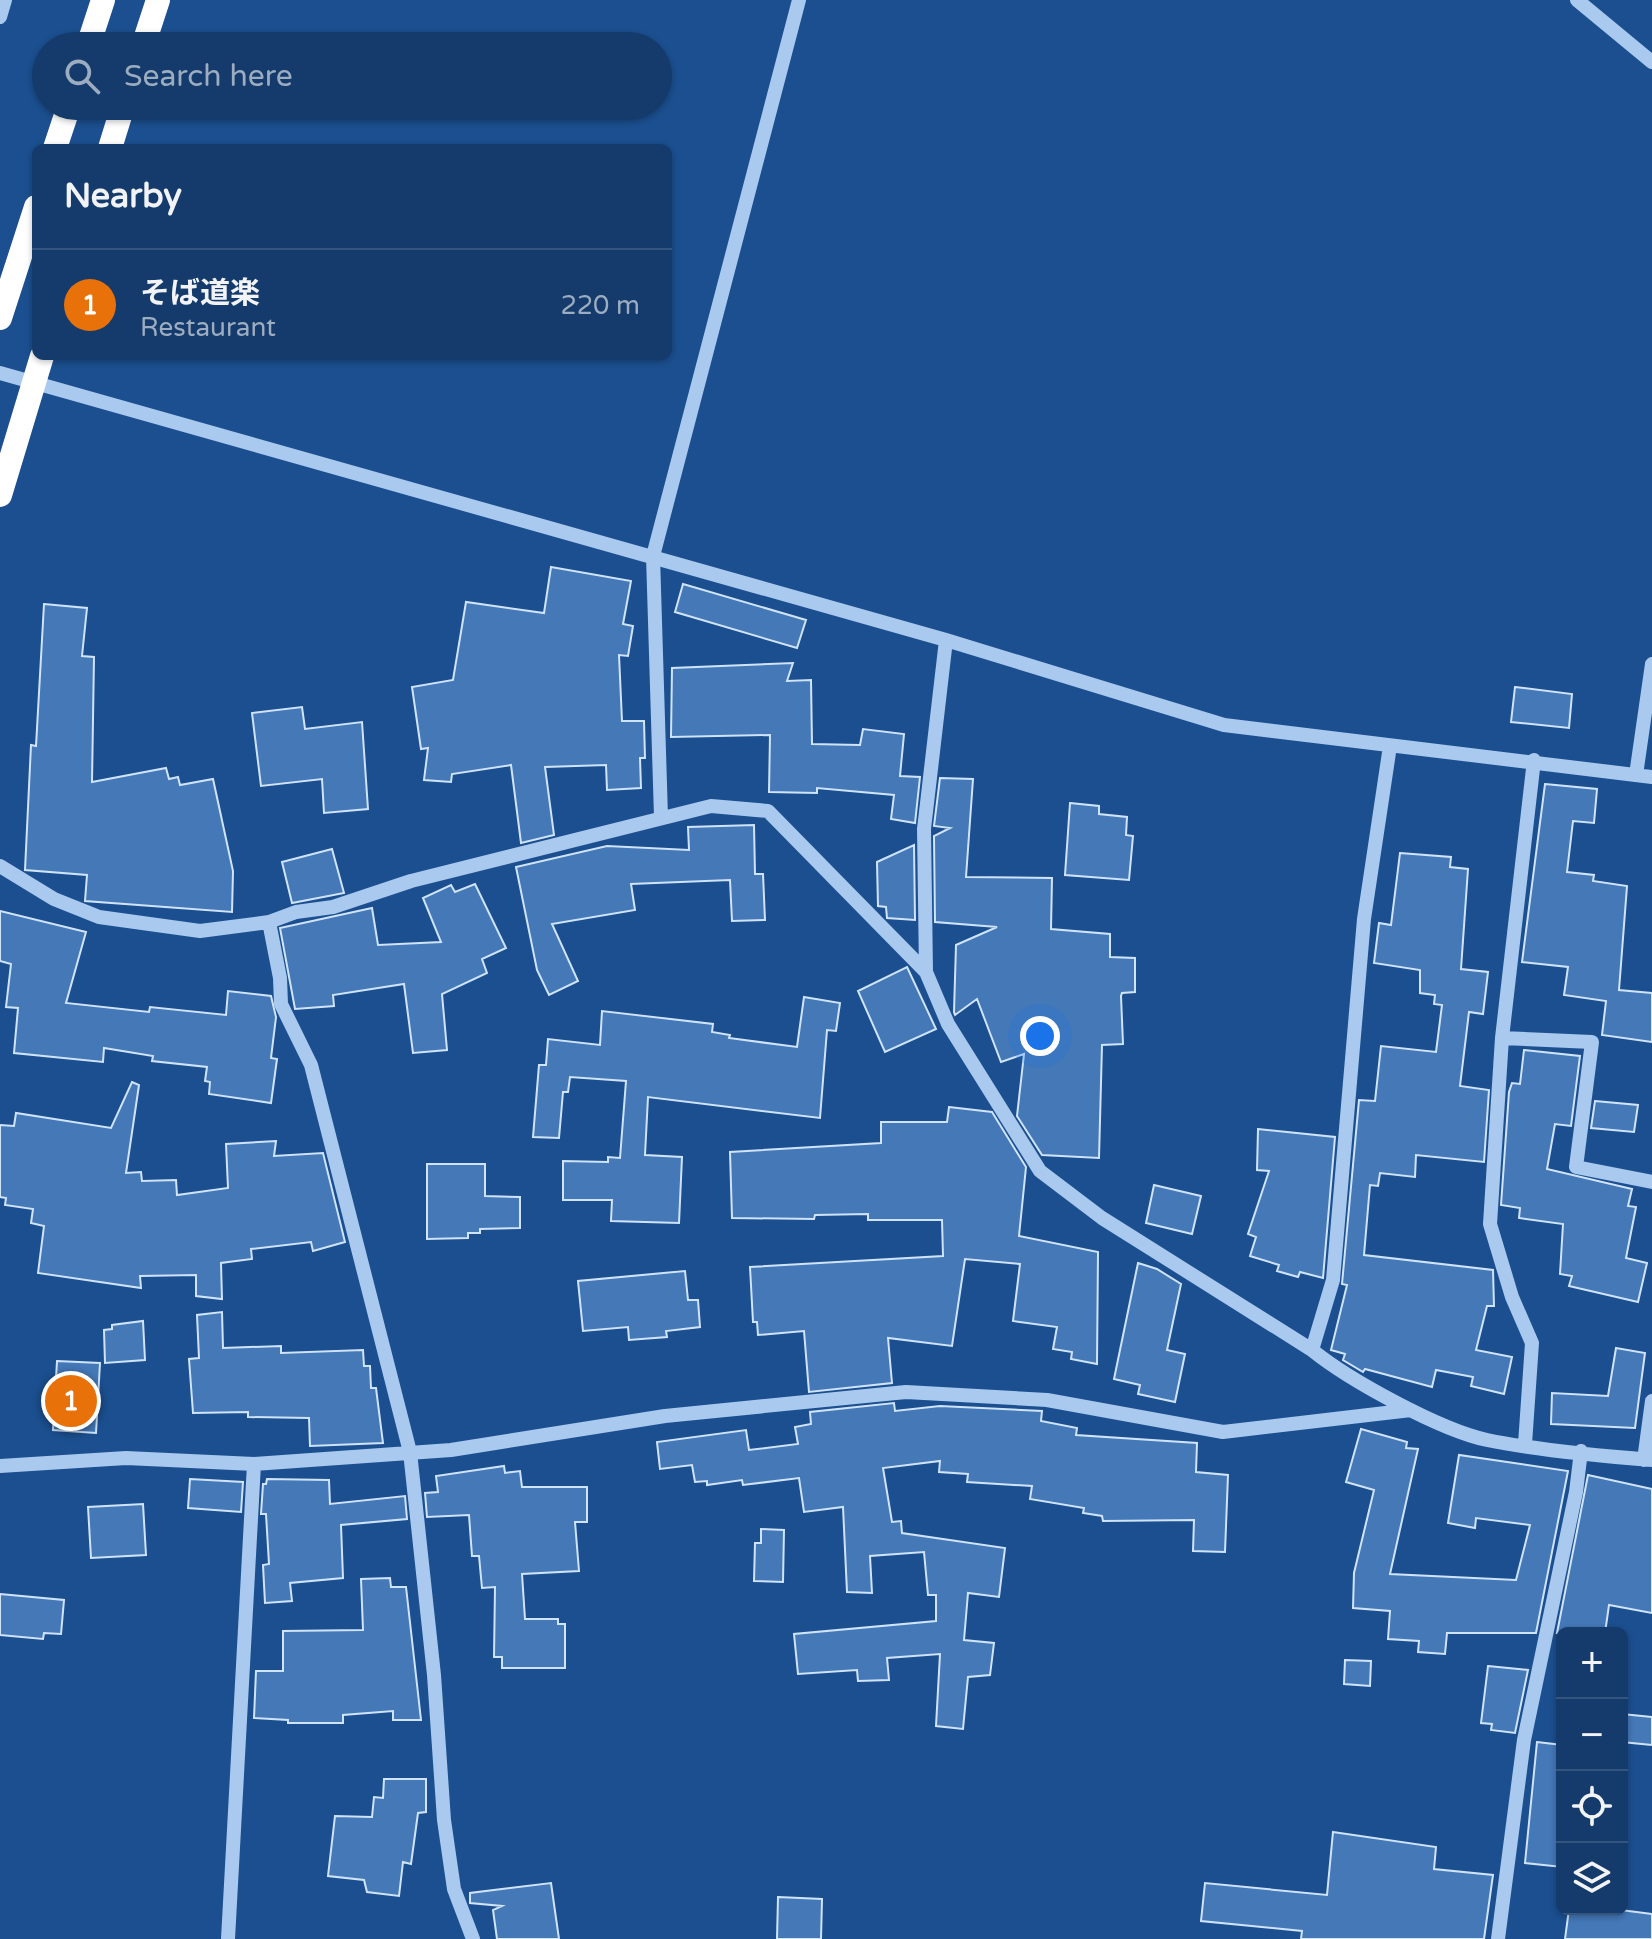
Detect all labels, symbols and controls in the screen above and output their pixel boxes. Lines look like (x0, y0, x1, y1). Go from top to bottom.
search box (32, 32, 672, 120)
icon: search (60, 54, 104, 98)
text: Search here (124, 58, 293, 95)
text: Nearby (64, 176, 182, 217)
text: そば道楽 (140, 275, 260, 312)
text: 1 (82, 290, 98, 321)
text: 220 m (560, 290, 640, 321)
text: Restaurant (140, 312, 276, 343)
your location (1020, 1016, 1060, 1056)
pin: 1 (45, 1371, 97, 1431)
map controls (1556, 1627, 1628, 1915)
button: + (1556, 1627, 1628, 1699)
button: − (1556, 1699, 1628, 1771)
button: locate (1556, 1771, 1628, 1843)
button: layers (1556, 1843, 1628, 1915)

